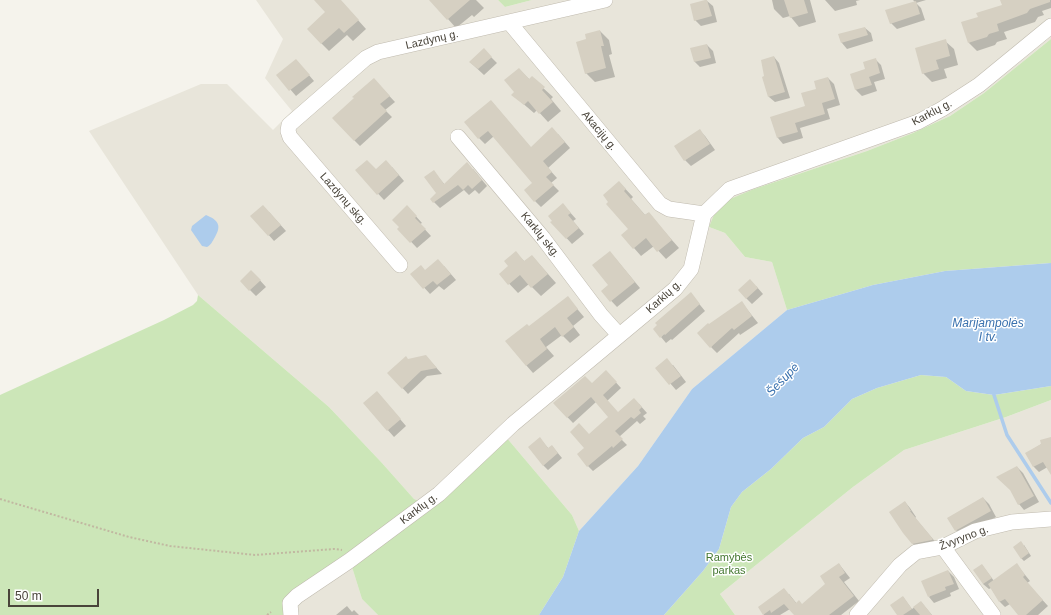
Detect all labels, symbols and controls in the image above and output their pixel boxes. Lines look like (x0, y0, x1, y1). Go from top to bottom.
street label: Lazdynų g. (404, 28, 460, 52)
street label: Karklų g. (910, 97, 954, 129)
street label: Akacijų g. (579, 108, 619, 154)
street label: Lazdynų skg. (317, 170, 369, 228)
street label: Karklų skg. (518, 210, 562, 260)
street label: Karklų g. (643, 278, 685, 316)
water label: Marijampolės I tv. (952, 317, 1024, 345)
water label: Šešupė (764, 360, 802, 400)
street label: Karklų g. (398, 491, 440, 527)
street label: Žvyryno g. (938, 523, 990, 553)
park label: Ramybės parkas (706, 551, 752, 577)
scale bar (10, 581, 101, 607)
text: 50 m (15, 589, 42, 603)

